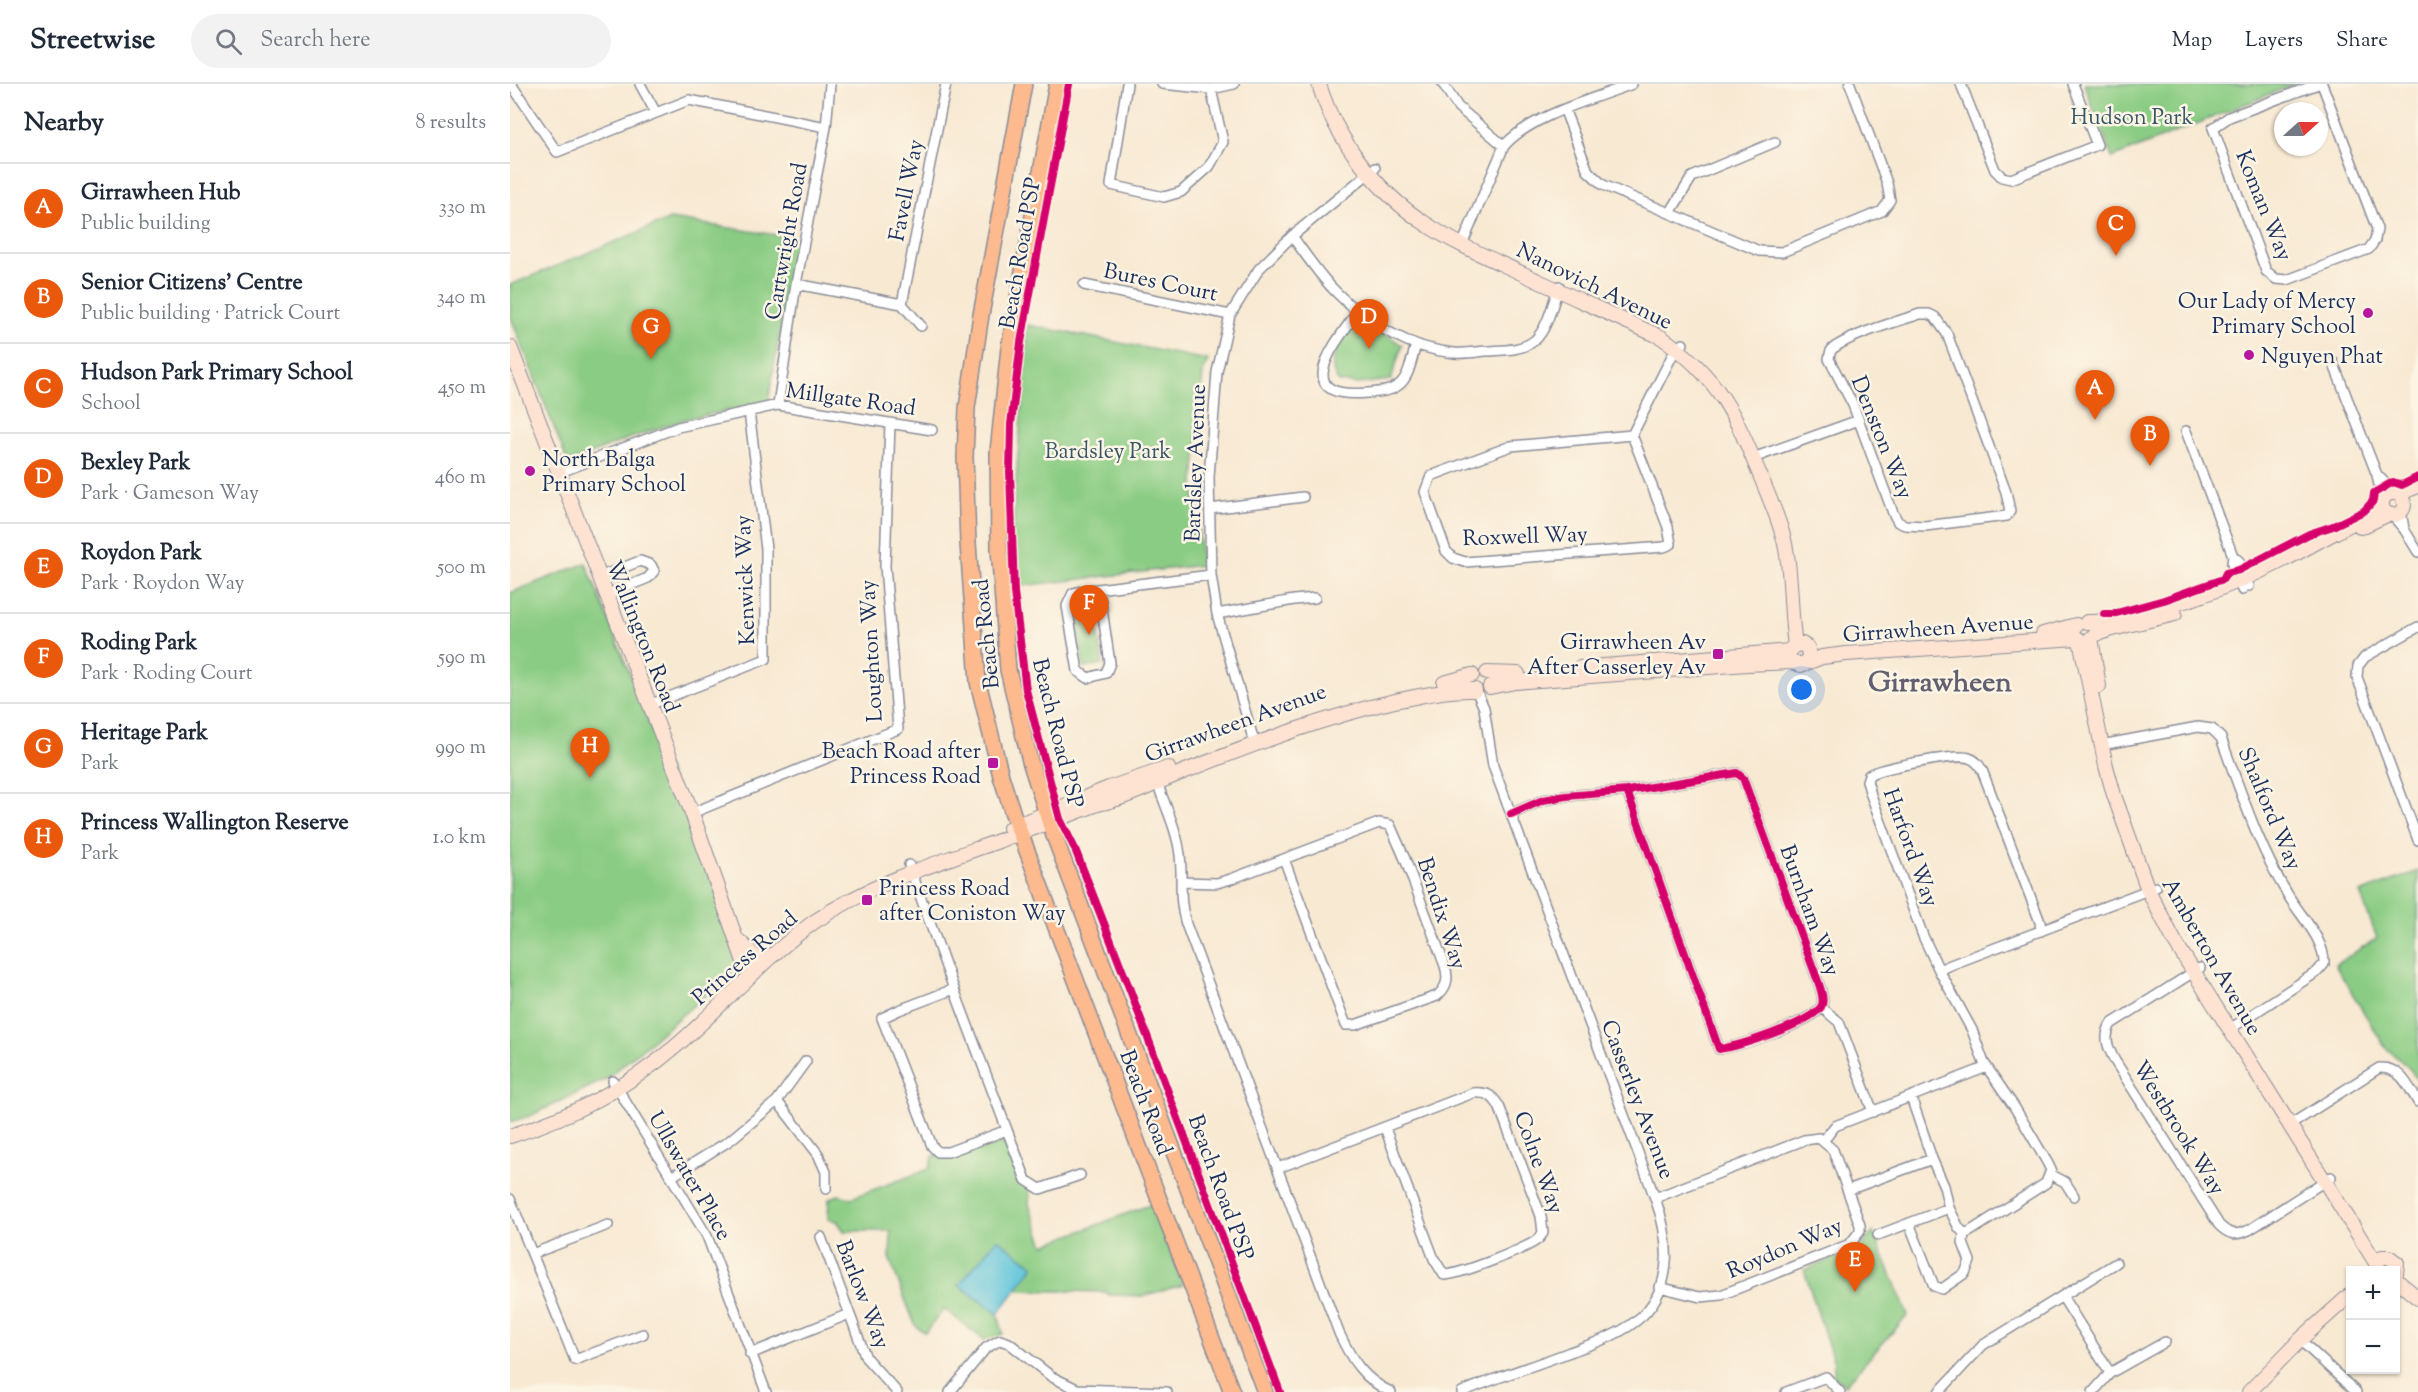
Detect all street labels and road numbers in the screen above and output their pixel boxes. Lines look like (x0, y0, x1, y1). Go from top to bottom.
street label: Favell Way (882, 137, 934, 244)
street label: Koman Way (2225, 146, 2299, 266)
street label: Cartwright Road (758, 160, 818, 323)
street label: Beach Road PSP (993, 175, 1051, 332)
street label: Nanovich Avenue (1510, 236, 1677, 339)
street label: Bures Court (1100, 256, 1221, 312)
street label: Denston Way (1841, 372, 1920, 505)
street label: Millgate Road (783, 376, 918, 426)
street label: Bardsley Avenue (1178, 384, 1216, 543)
street label: Kenwick Way (729, 514, 765, 646)
street label: Roxwell Way (1462, 520, 1588, 556)
street label: Wallington Road (596, 556, 686, 718)
street label: Beach Road (966, 577, 1010, 690)
street label: Loughton Way (853, 579, 893, 723)
street label: Girrawheen Avenue (1842, 607, 2035, 653)
street label: Beach Road PSP (1022, 655, 1090, 812)
street label: Girrawheen Avenue (1141, 677, 1331, 773)
street label: Shalford Way (2228, 743, 2309, 876)
street label: Harford Way (1873, 784, 1945, 912)
street label: Burnham Way (1770, 841, 1847, 981)
street label: Bendix Way (1407, 854, 1473, 974)
street label: Amberton Avenue (2152, 873, 2269, 1042)
street label: Princess Road (686, 904, 806, 1014)
street label: Casserley Avenue (1591, 1016, 1681, 1184)
street label: Beach Road (1109, 1046, 1179, 1161)
street label: Westbrook Way (2123, 1055, 2232, 1202)
street label: Ullswater Place (638, 1106, 738, 1247)
street label: Colne Way (1504, 1107, 1570, 1219)
street label: Beach Road PSP (1178, 1110, 1260, 1266)
street label: Roydon Way (1722, 1211, 1848, 1289)
street label: Barlow Way (826, 1236, 897, 1354)

